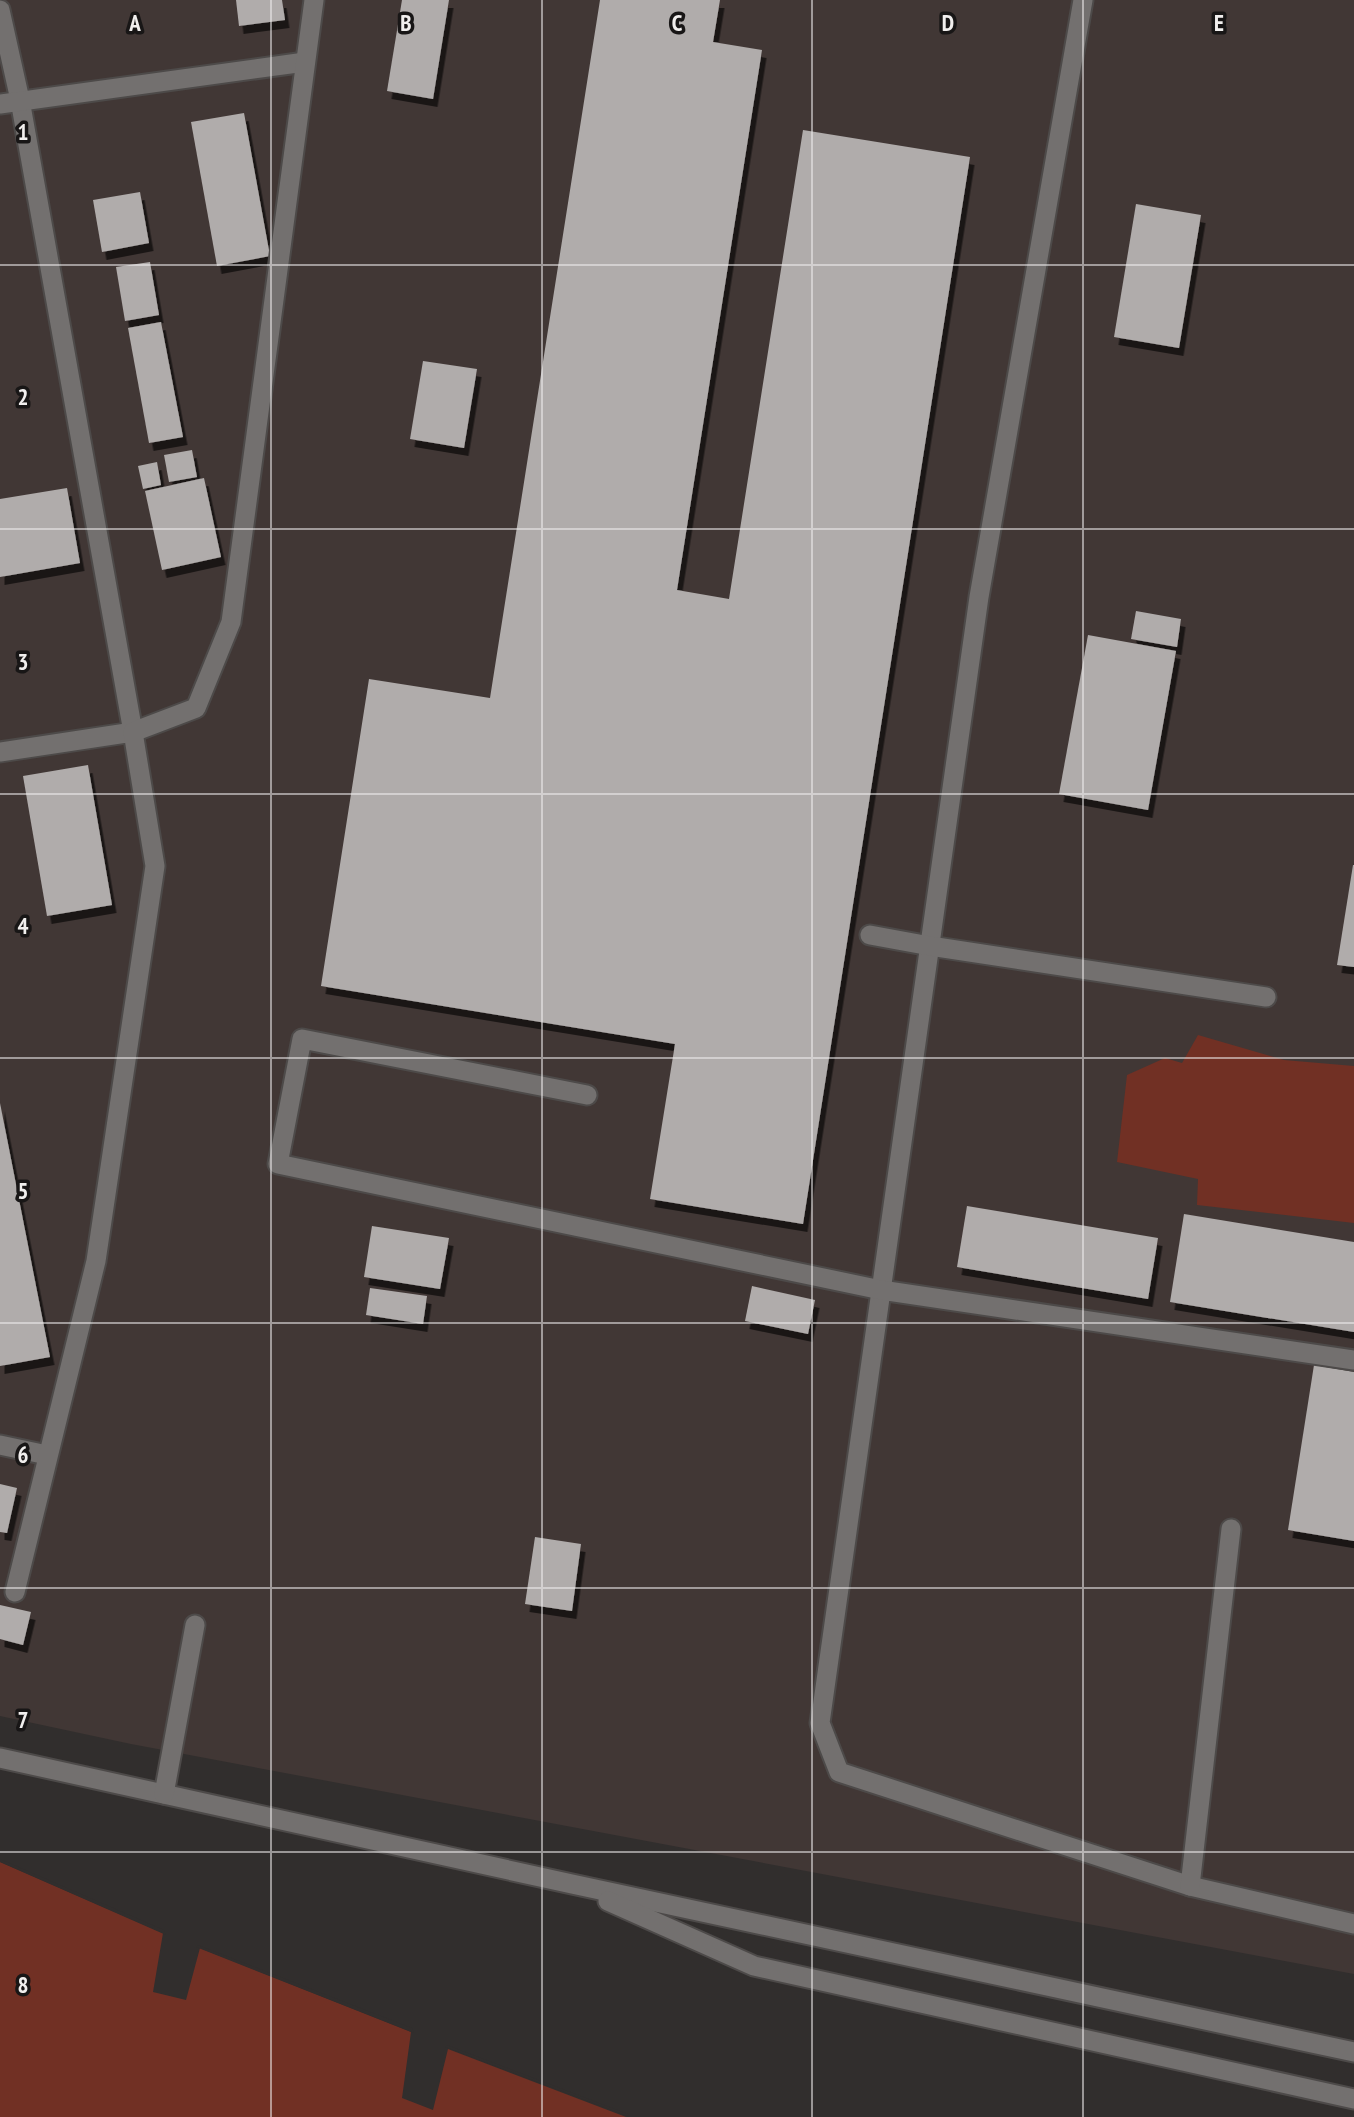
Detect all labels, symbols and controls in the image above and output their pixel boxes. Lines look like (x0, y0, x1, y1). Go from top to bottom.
text: A (128, 8, 141, 37)
text: B (400, 8, 412, 37)
text: C (672, 8, 683, 37)
text: D (942, 8, 954, 37)
text: E (1214, 8, 1224, 37)
text: 1 (18, 117, 29, 146)
text: 2 (18, 382, 29, 411)
text: 3 (18, 647, 29, 676)
text: 4 (18, 911, 29, 940)
text: 5 (18, 1176, 29, 1205)
text: 6 (18, 1440, 29, 1469)
text: 7 (18, 1705, 29, 1734)
text: 8 (18, 1970, 29, 1999)

